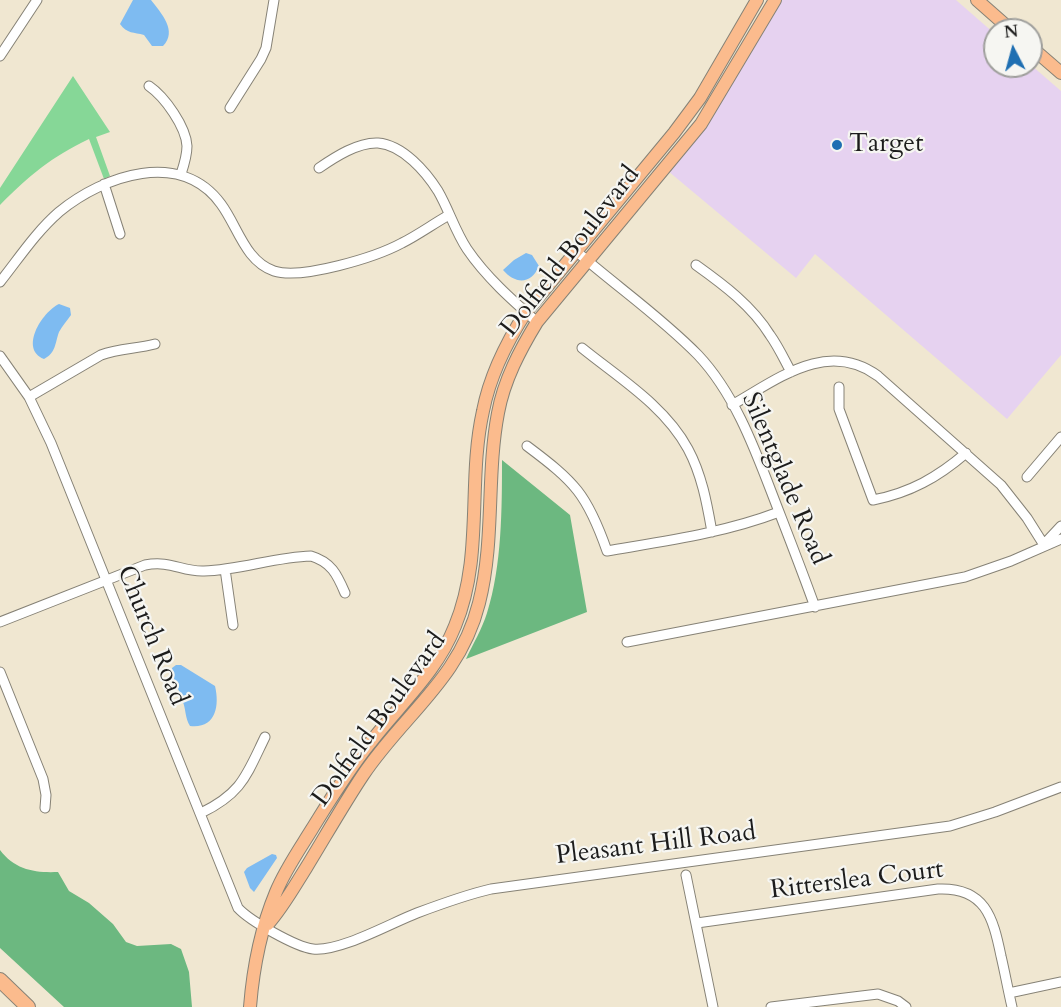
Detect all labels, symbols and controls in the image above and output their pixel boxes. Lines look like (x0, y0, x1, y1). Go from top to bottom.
north arrow (983, 18, 1043, 78)
text: N (1003, 20, 1019, 44)
place label: Target (849, 129, 923, 161)
marker: Target (830, 138, 844, 152)
street label: Dolfield Boulevard (495, 161, 647, 343)
street label: Silentglade Road (734, 388, 834, 570)
street label: Church Road (109, 561, 193, 711)
street label: Dolfield Boulevard (306, 627, 454, 813)
street label: Pleasant Hill Road (554, 817, 758, 873)
street label: Ritterslea Court (769, 855, 945, 907)

